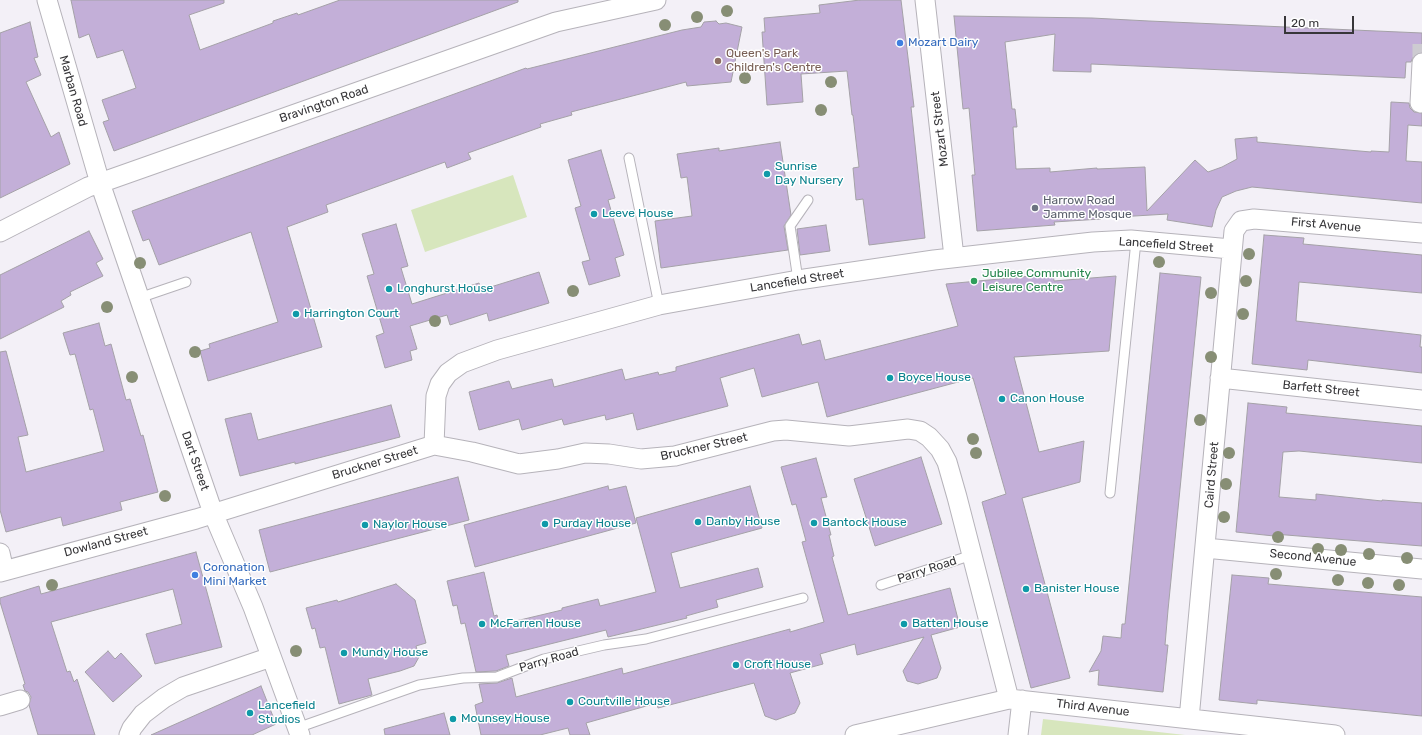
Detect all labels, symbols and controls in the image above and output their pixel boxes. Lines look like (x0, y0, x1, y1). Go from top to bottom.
scale bar (1286, 8, 1356, 34)
text: 20 m (1291, 16, 1319, 30)
place label: Mozart Dairy (908, 36, 978, 50)
marker: Mozart Dairy (895, 38, 905, 48)
place label: Queen's Park Children's Centre (726, 47, 822, 75)
street label: Marban Road (56, 54, 90, 128)
marker: Queen's Park Children's Centre (713, 56, 723, 66)
street label: Bravington Road (278, 82, 370, 126)
street label: Mozart Street (928, 90, 952, 168)
place label: Sunrise Day Nursery (775, 160, 843, 188)
marker: Sunrise Day Nursery (762, 169, 772, 179)
place label: Harrow Road Jamme Mosque (1043, 194, 1132, 222)
marker: Harrow Road Jamme Mosque (1030, 203, 1040, 213)
place label: Leeve House (602, 207, 673, 221)
marker: Leeve House (589, 209, 599, 219)
street label: First Avenue (1290, 215, 1362, 235)
street label: Lancefield Street (1118, 235, 1214, 255)
street label: Lancefield Street (749, 266, 845, 296)
place label: Jubilee Community Leisure Centre (982, 267, 1091, 295)
marker: Jubilee Community Leisure Centre (969, 276, 979, 286)
place label: Longhurst House (397, 282, 493, 296)
marker: Longhurst House (384, 284, 394, 294)
place label: Harrington Court (304, 307, 399, 321)
marker: Harrington Court (291, 309, 301, 319)
place label: Boyce House (898, 371, 971, 385)
marker: Boyce House (885, 373, 895, 383)
street label: Barfett Street (1282, 378, 1360, 400)
place label: Canon House (1010, 392, 1085, 406)
marker: Canon House (997, 394, 1007, 404)
street label: Dart Street (178, 429, 212, 493)
street label: Bruckner Street (659, 430, 749, 464)
street label: Caird Street (1202, 441, 1222, 509)
street label: Bruckner Street (330, 443, 420, 483)
place label: Danby House (706, 515, 780, 529)
place label: Bantock House (822, 516, 907, 530)
place label: Purday House (553, 517, 631, 531)
marker: Danby House (693, 517, 703, 527)
place label: Naylor House (373, 518, 447, 532)
marker: Bantock House (809, 518, 819, 528)
marker: Purday House (540, 519, 550, 529)
marker: Naylor House (360, 520, 370, 530)
street label: Dowland Street (63, 524, 149, 560)
street label: Second Avenue (1269, 546, 1357, 570)
street label: Parry Road (896, 554, 958, 586)
place label: Coronation Mini Market (203, 561, 267, 589)
marker: Coronation Mini Market (190, 570, 200, 580)
place label: Banister House (1034, 582, 1119, 596)
marker: Banister House (1021, 584, 1031, 594)
place label: McFarren House (490, 617, 581, 631)
place label: Batten House (912, 617, 988, 631)
marker: McFarren House (477, 619, 487, 629)
marker: Batten House (899, 619, 909, 629)
street label: Parry Road (518, 645, 580, 675)
place label: Mundy House (352, 646, 428, 660)
marker: Mundy House (339, 648, 349, 658)
place label: Croft House (744, 658, 811, 672)
marker: Croft House (731, 660, 741, 670)
place label: Courtville House (578, 695, 670, 709)
street label: Third Avenue (1056, 696, 1130, 720)
marker: Courtville House (565, 697, 575, 707)
place label: Lancefield Studios (258, 699, 315, 727)
marker: Lancefield Studios (245, 708, 255, 718)
place label: Mounsey House (461, 712, 550, 726)
marker: Mounsey House (448, 714, 458, 724)

